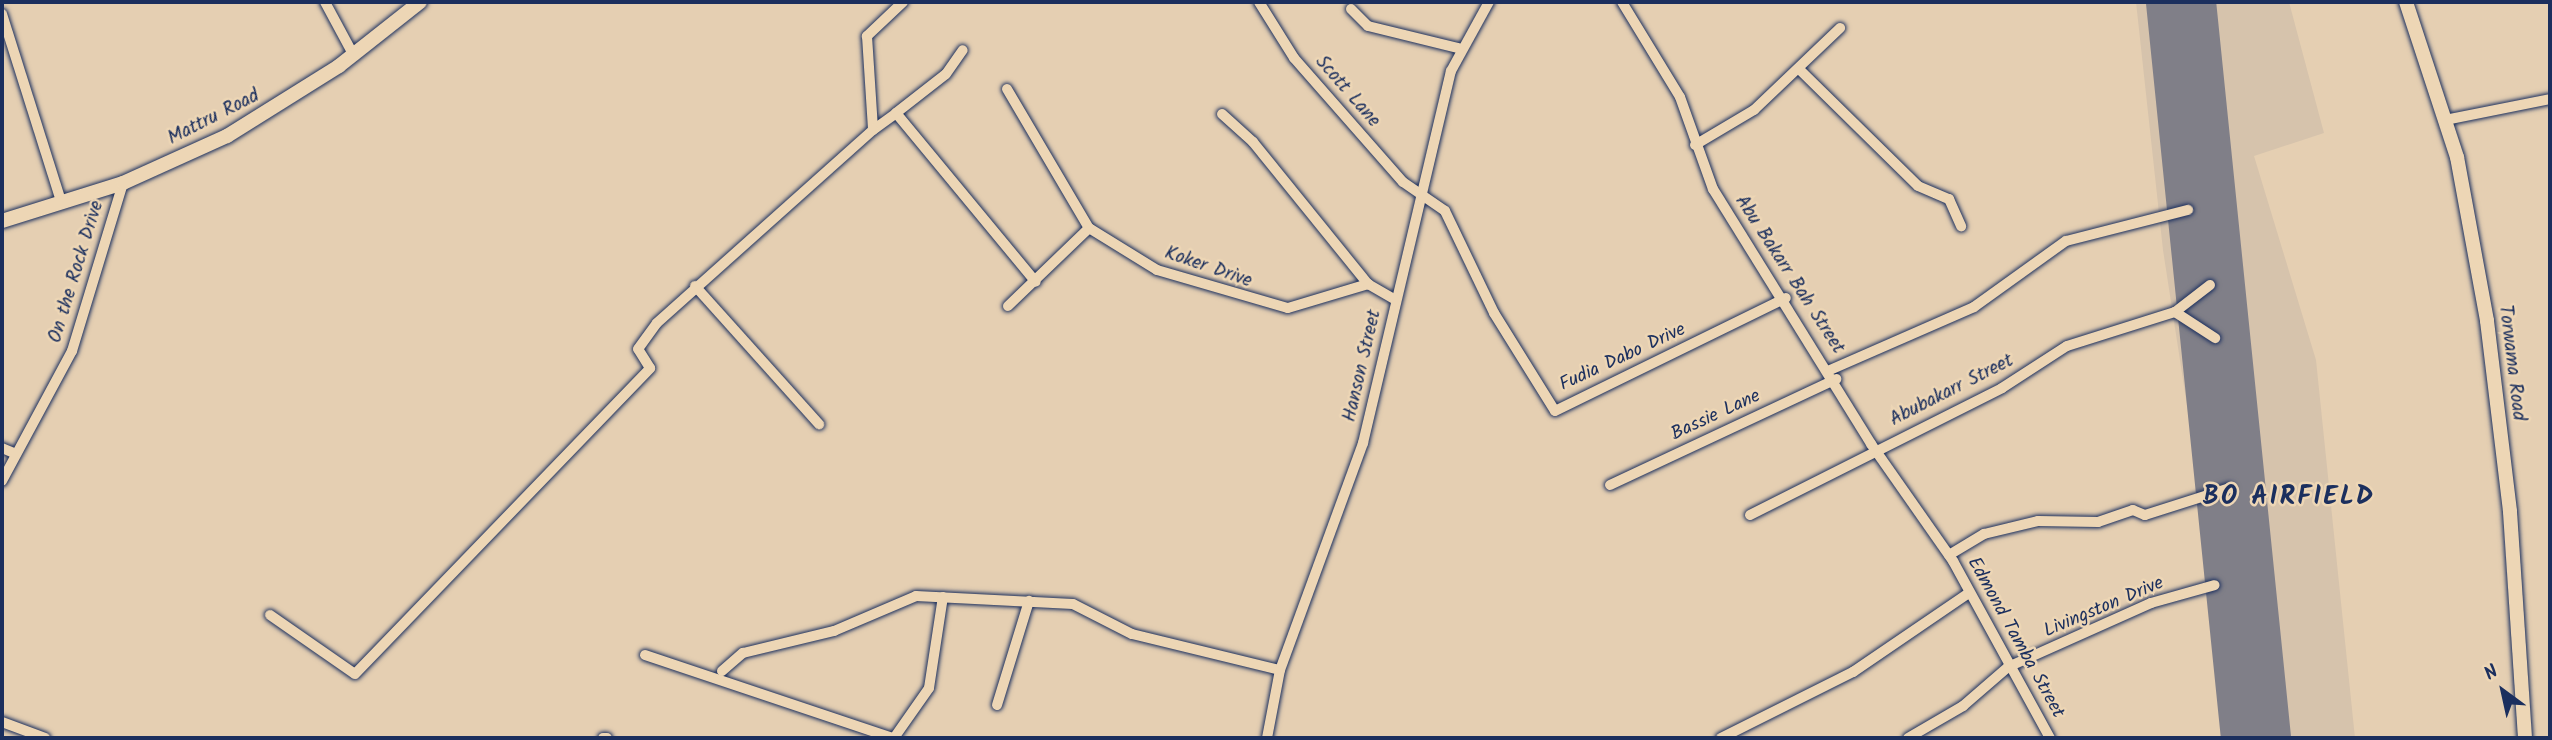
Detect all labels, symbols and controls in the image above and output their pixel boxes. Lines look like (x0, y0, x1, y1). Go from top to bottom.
street label: Scott Lane (1310, 52, 1384, 132)
street label: Mattru Road (164, 85, 264, 151)
street label: Abu Bakarr Bah Street (1729, 191, 1849, 359)
street label: On the Rock Drive (45, 198, 109, 346)
street label: Koker Drive (1161, 242, 1255, 294)
street label: Torwama Road (2493, 304, 2529, 422)
street label: Hanson Street (1339, 308, 1387, 424)
street label: Fudia Dabo Drive (1556, 319, 1690, 397)
street label: Abubakarr Street (1886, 350, 2018, 432)
street label: Bassie Lane (1668, 385, 1764, 447)
district label: BO AIRFIELD (2204, 482, 2374, 514)
street label: Edmond Tamba Street (1961, 554, 2069, 722)
street label: Livingston Drive (2041, 572, 2167, 644)
north arrow (2468, 656, 2538, 726)
text: N (2478, 658, 2505, 689)

